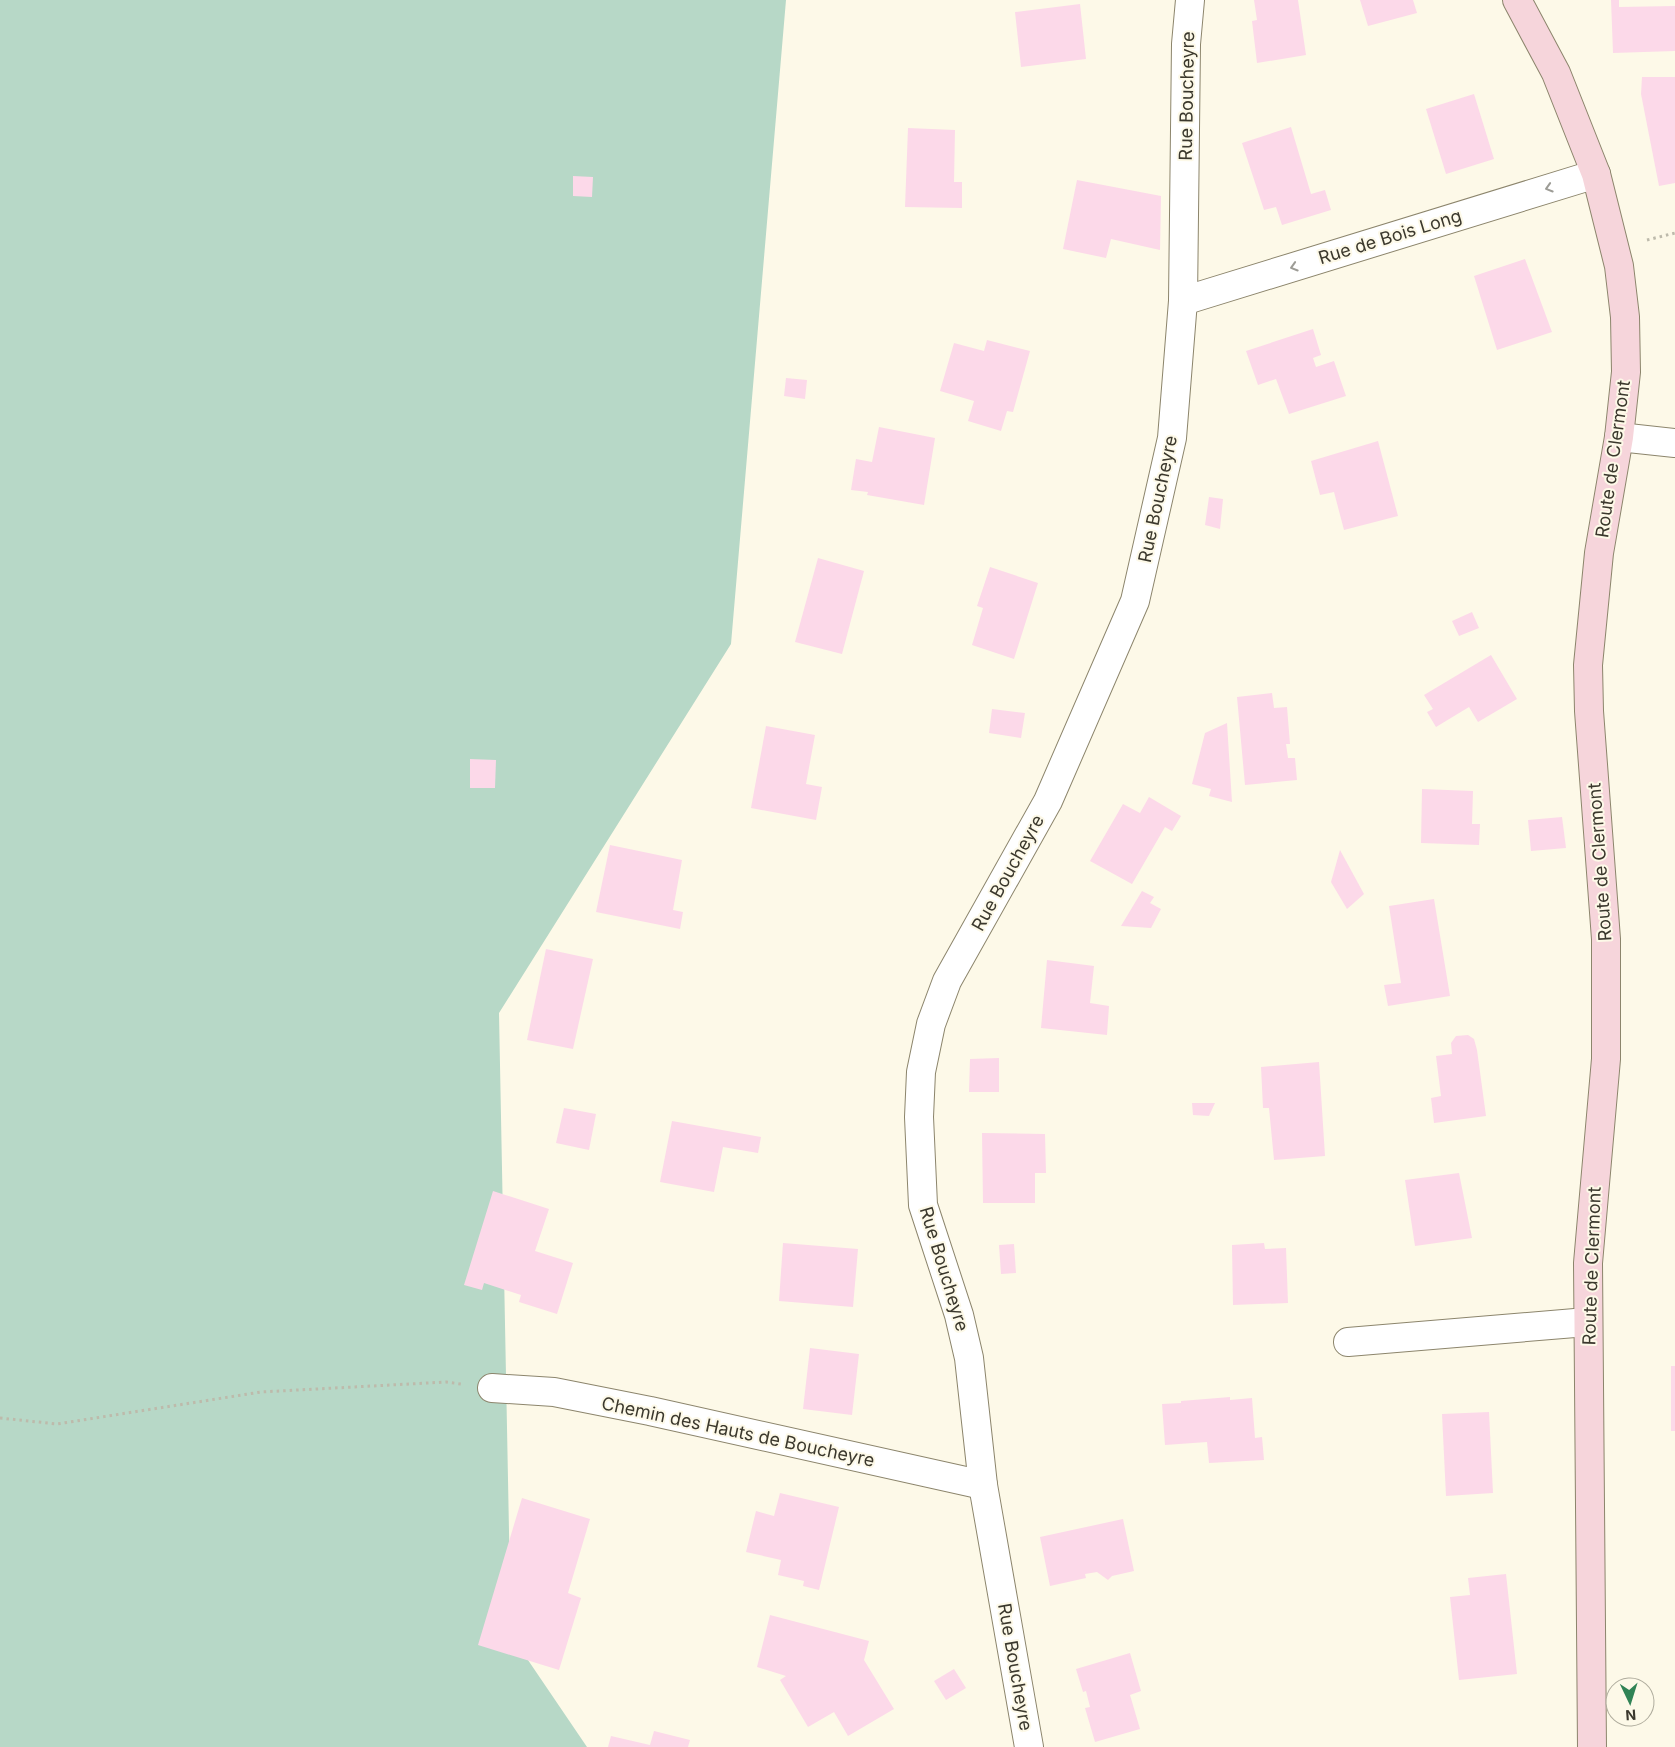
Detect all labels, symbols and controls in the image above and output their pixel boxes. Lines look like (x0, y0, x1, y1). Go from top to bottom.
street label: Rue Boucheyre (1175, 31, 1198, 161)
one-way arrow (1545, 183, 1554, 193)
street label: Rue de Bois Long (1316, 205, 1464, 268)
one-way arrow (1290, 262, 1298, 272)
street label: Route de Clermont (1591, 379, 1634, 539)
street label: Rue Boucheyre (1134, 434, 1181, 564)
street label: Route de Clermont (1583, 782, 1616, 942)
street label: Rue Boucheyre (967, 811, 1048, 934)
street label: Route de Clermont (1578, 1186, 1605, 1346)
street label: Rue Boucheyre (916, 1204, 973, 1334)
street label: Chemin des Hauts de Boucheyre (600, 1392, 877, 1471)
street label: Rue Boucheyre (994, 1601, 1037, 1732)
north arrow (1605, 1677, 1655, 1727)
text: N (1625, 1707, 1637, 1724)

